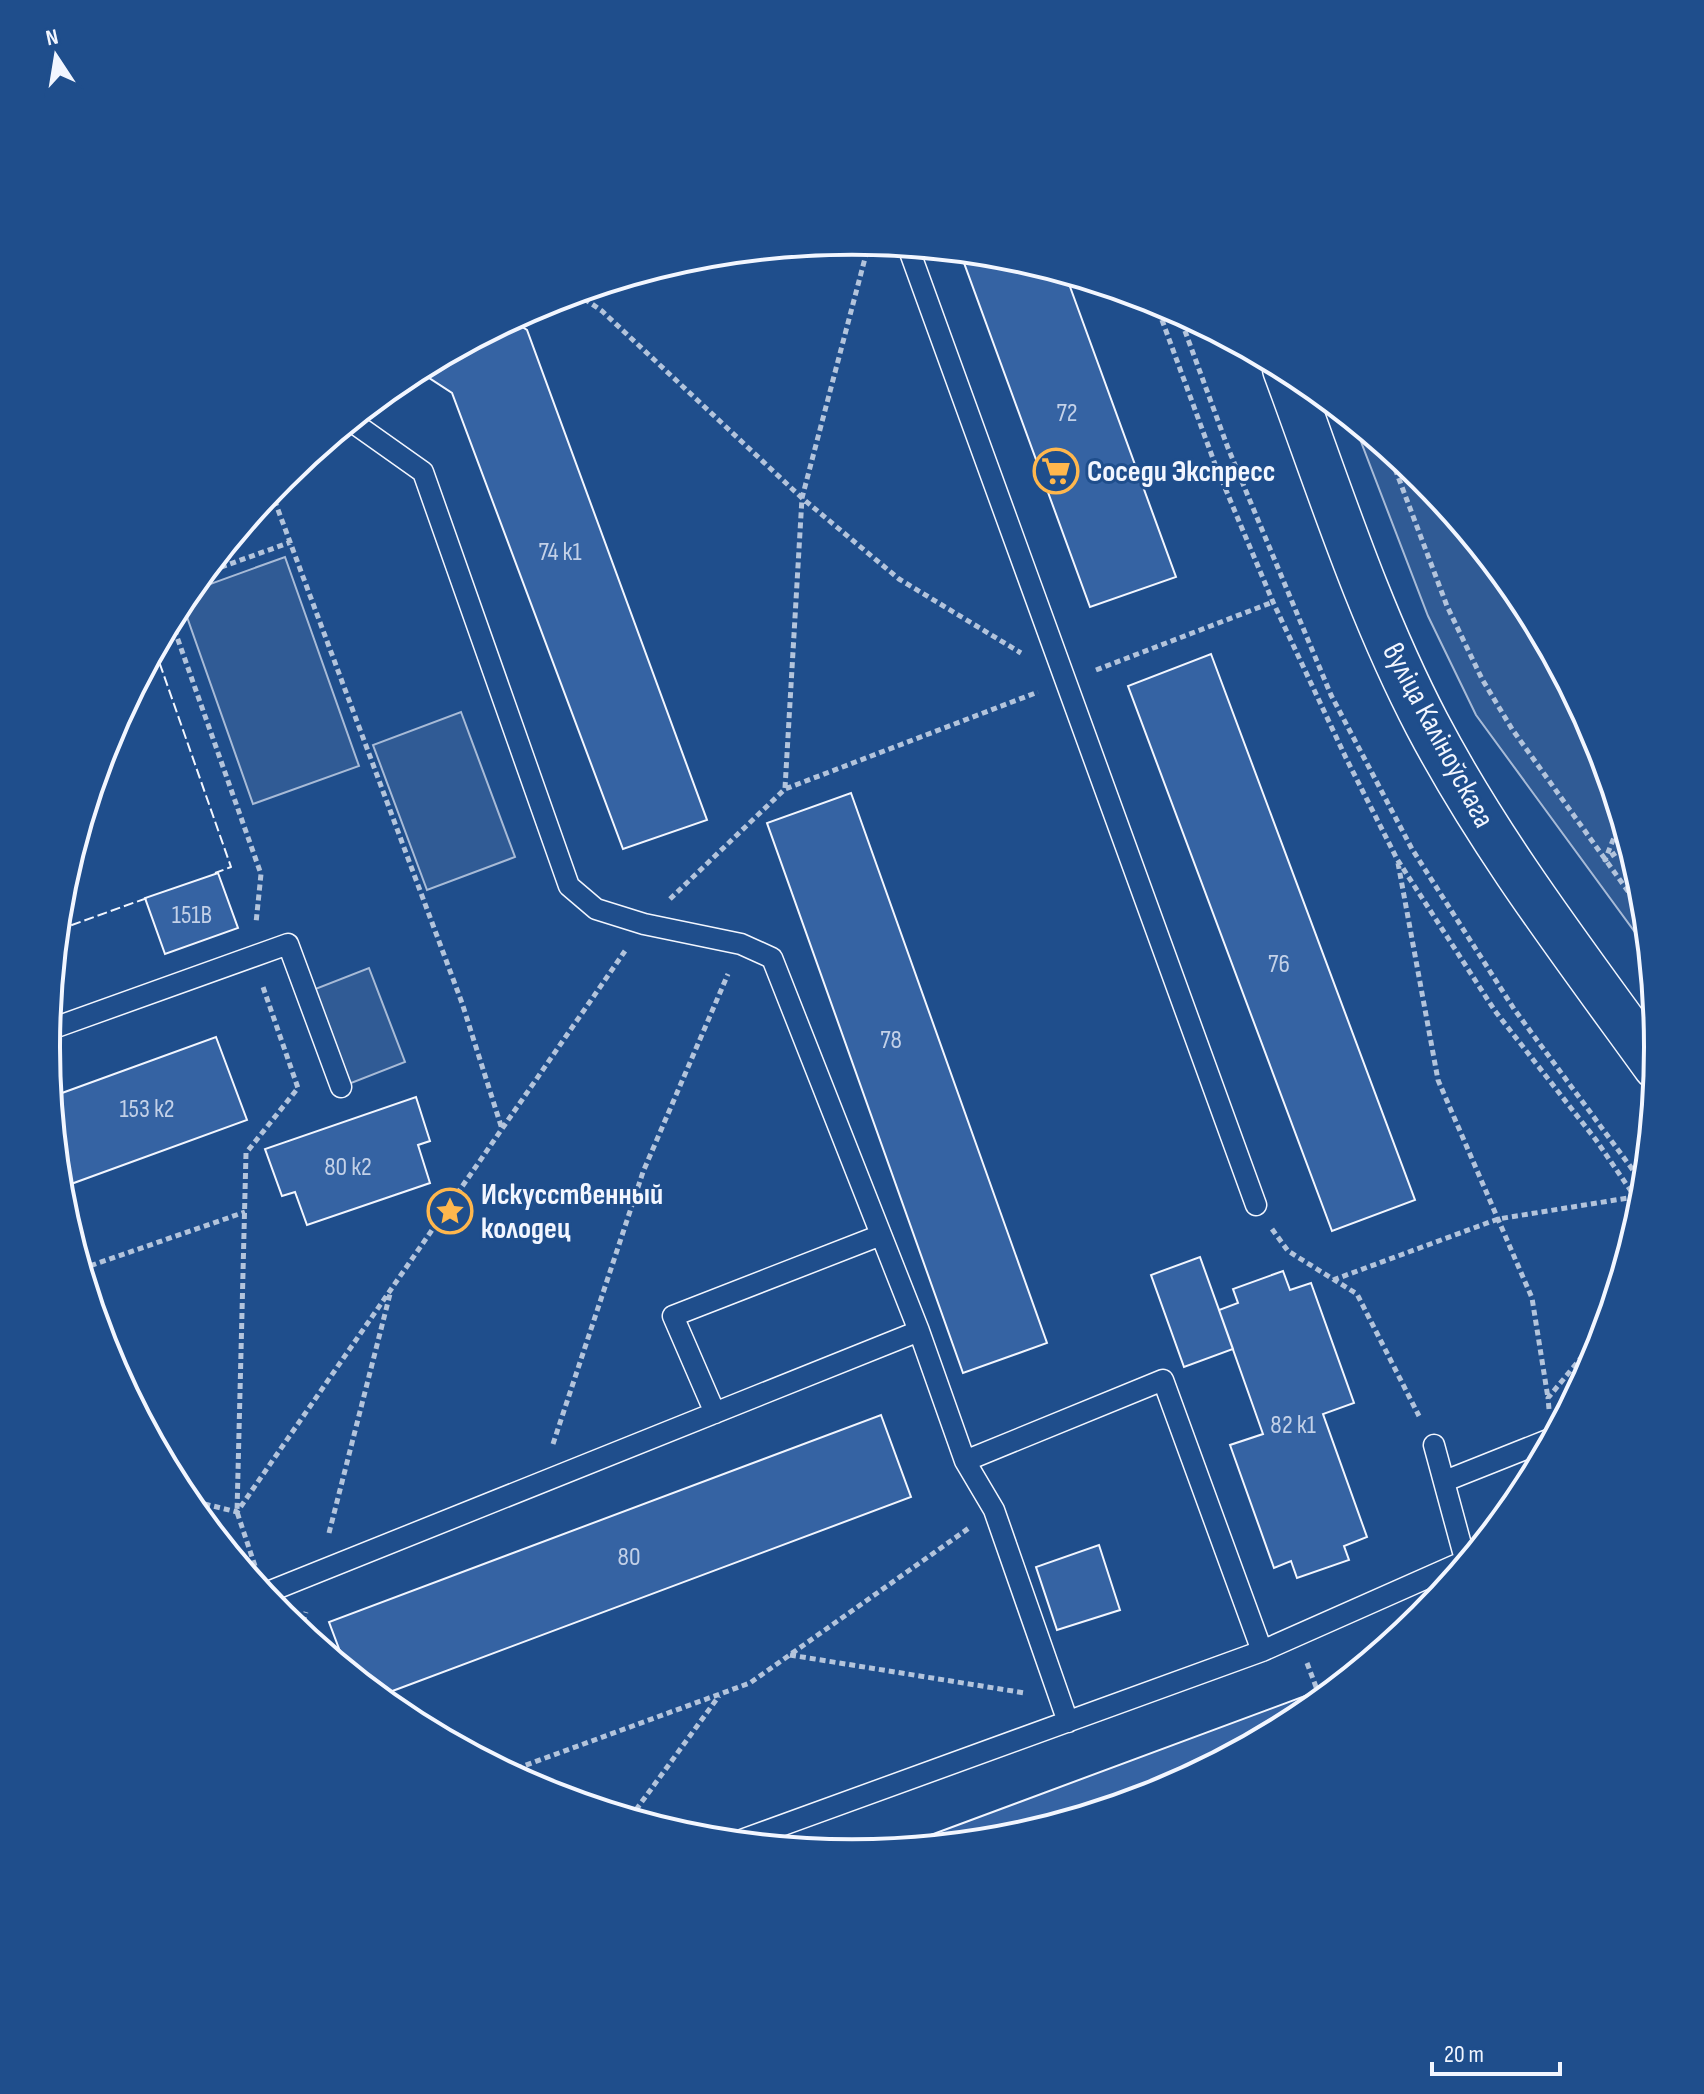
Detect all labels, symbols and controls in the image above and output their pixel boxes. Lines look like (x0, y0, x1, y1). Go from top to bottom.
north arrow (16, 16, 96, 96)
text: N (44, 23, 61, 52)
house number: 72 (1056, 398, 1078, 429)
supermarket icon: Соседи Экспресс (1032, 447, 1080, 495)
place label: Соседи Экспресс (1087, 454, 1276, 490)
house number: 74 к1 (539, 537, 581, 568)
street label: вуліца Каліноўскага (1374, 637, 1502, 834)
house number: 151В (172, 900, 212, 931)
house number: 76 (1268, 949, 1290, 980)
house number: 78 (880, 1025, 902, 1056)
house number: 153 к2 (119, 1094, 175, 1125)
house number: 80 к2 (324, 1152, 372, 1183)
place label: Искусственный колодец (481, 1177, 663, 1247)
place icon: Искусственный колодец (426, 1187, 474, 1235)
house number: 82 к1 (1270, 1410, 1316, 1441)
house number: 80 (618, 1542, 640, 1573)
scale bar (1432, 2026, 1560, 2076)
text: 20 m (1444, 2040, 1484, 2069)

